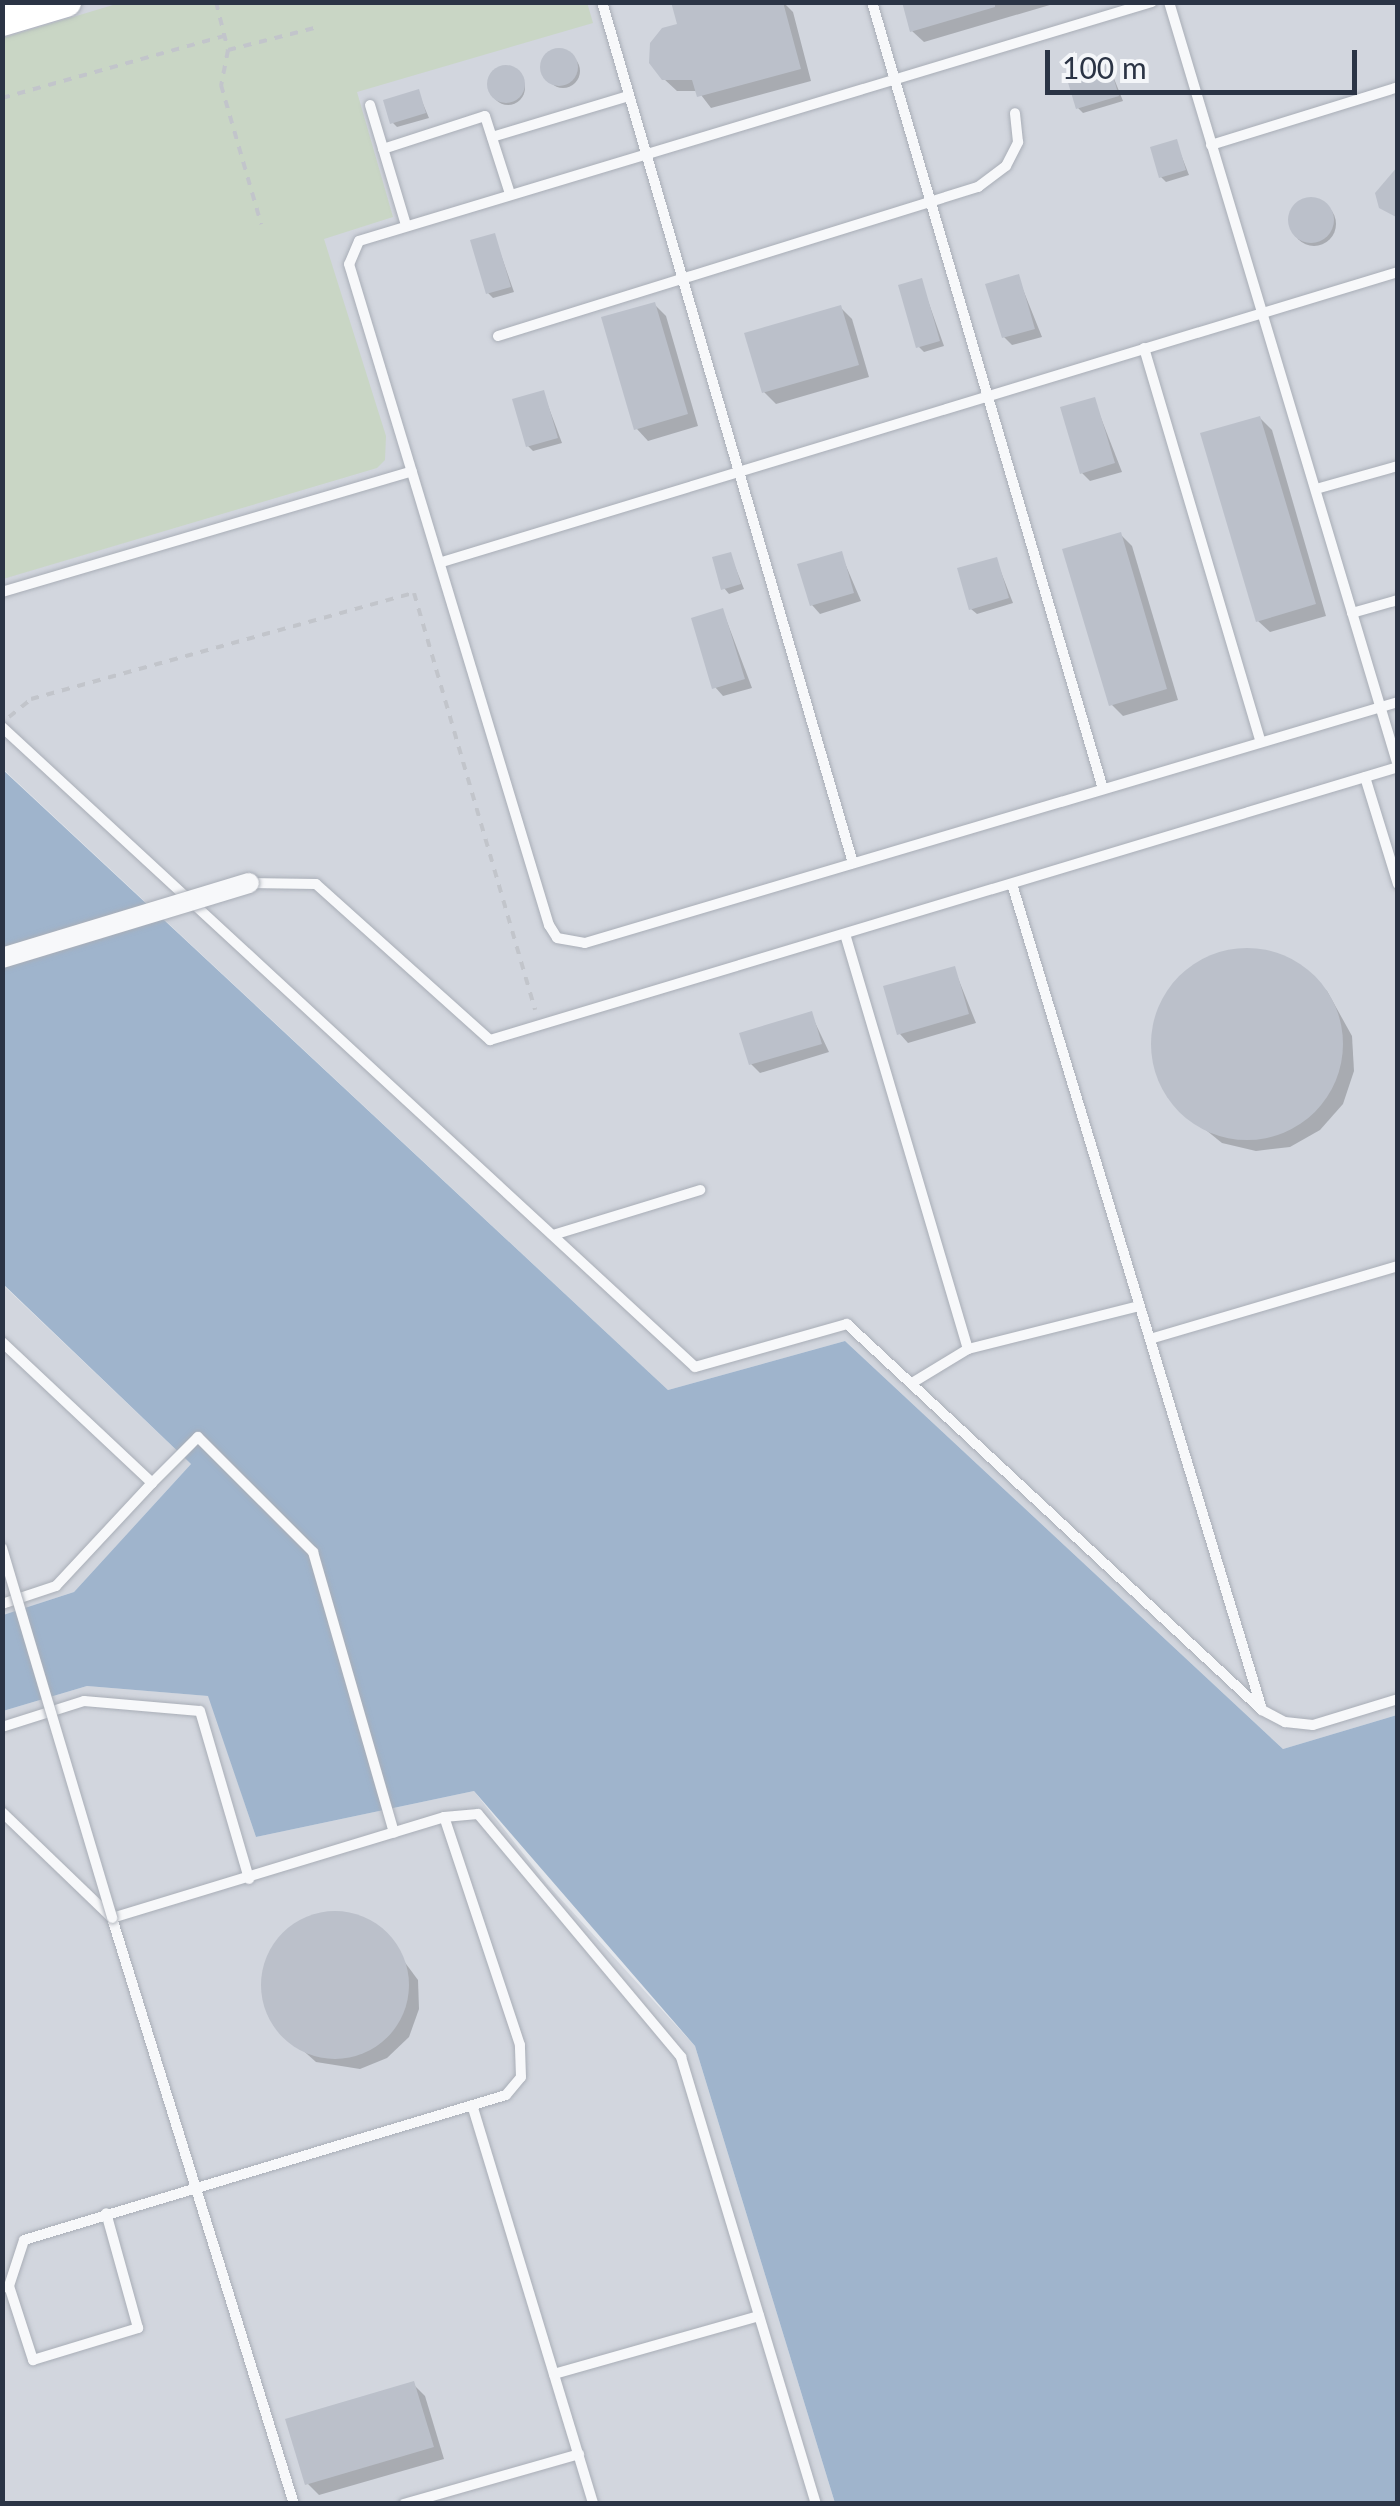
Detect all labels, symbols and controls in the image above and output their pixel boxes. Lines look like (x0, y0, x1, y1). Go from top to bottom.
scale bar (1050, 30, 1362, 92)
text: 100 m (1062, 49, 1147, 85)

